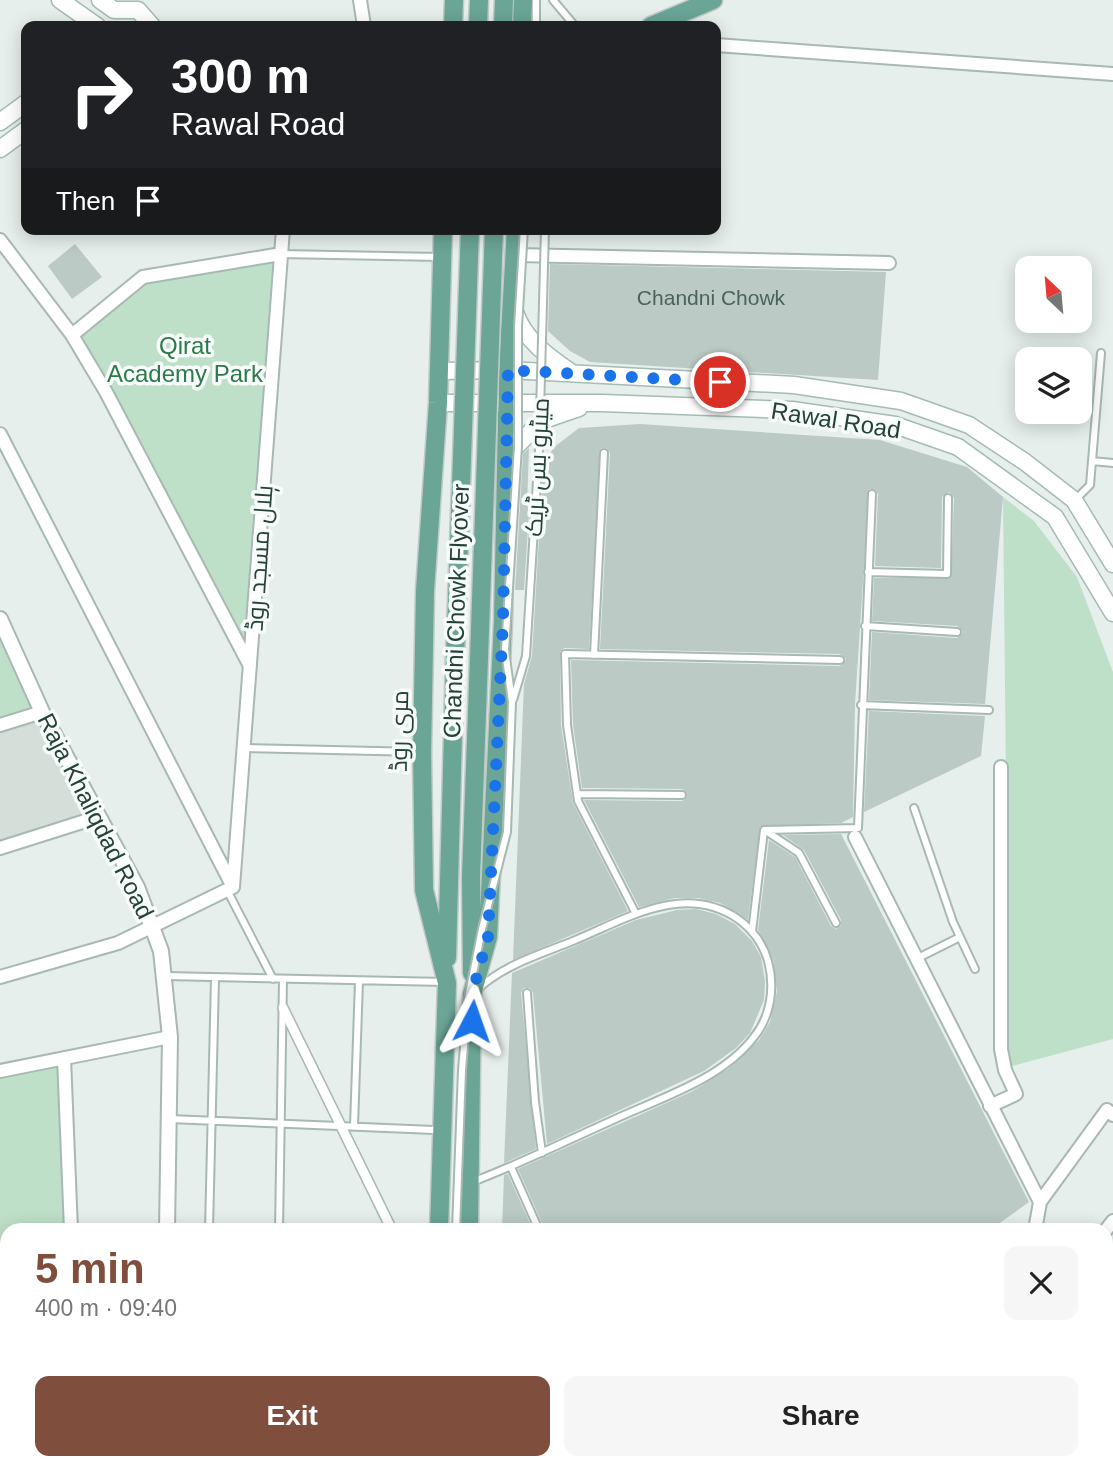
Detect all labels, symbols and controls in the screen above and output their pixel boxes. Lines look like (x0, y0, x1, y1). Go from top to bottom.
icon: right (56, 49, 147, 140)
text: 300 m (171, 49, 310, 103)
text: Rawal Road (171, 106, 345, 142)
icon: arrive (129, 182, 167, 220)
text: Then (56, 186, 115, 216)
north arrow (1015, 256, 1092, 332)
map controls (1015, 256, 1092, 424)
house number: Chandni Chowk (637, 286, 786, 309)
park label: Qirat Academy Park (107, 332, 264, 387)
button: layers (1015, 347, 1092, 424)
pin (690, 352, 750, 412)
icon: arrive (701, 363, 739, 401)
street label: Rawal Road (769, 396, 903, 444)
street label: میٹرو بس ٹریک (520, 397, 555, 537)
street label: Chandni Chowk Flyover (438, 483, 474, 739)
street label: ہلال مسجد روڈ (240, 484, 280, 632)
street label: مری روڈ (385, 690, 414, 772)
street label: Raja Khaliqdad Road (32, 709, 160, 923)
position arrow (435, 984, 509, 1058)
text: 5 min (35, 1245, 145, 1292)
button: close (1004, 1246, 1078, 1320)
text: 400 m · 09:40 (35, 1295, 177, 1321)
button: Exit (35, 1376, 550, 1456)
button: Share (564, 1376, 1078, 1456)

